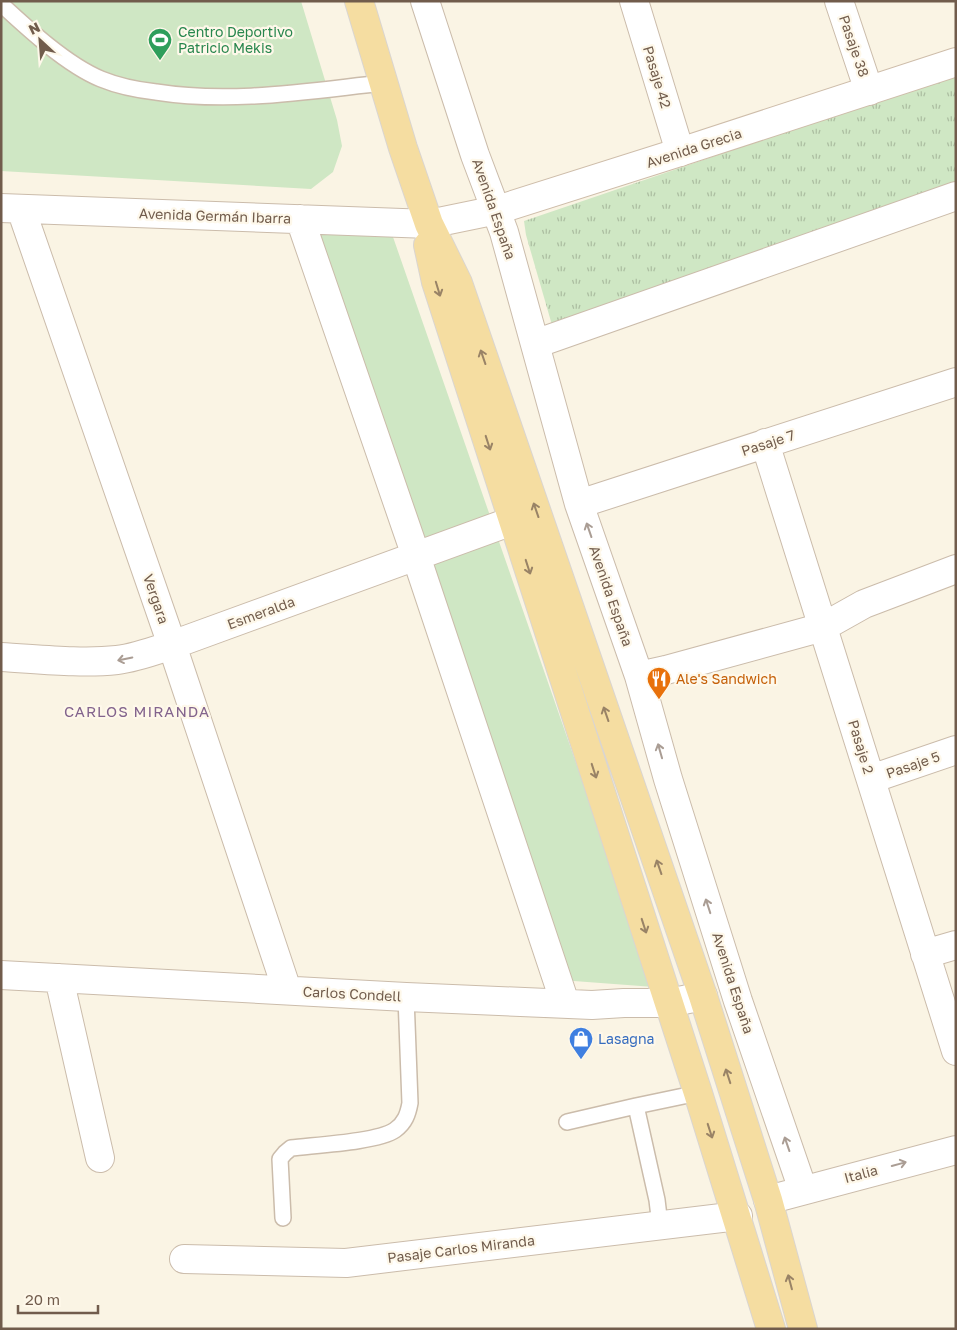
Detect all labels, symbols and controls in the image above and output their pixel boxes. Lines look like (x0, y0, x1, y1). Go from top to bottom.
street label: Pasaje 38 (836, 13, 873, 79)
north arrow (15, 15, 65, 65)
text: N (26, 18, 43, 38)
place label: Centro Deportivo Patricio Mekis (178, 23, 293, 56)
sports icon: Centro Deportivo Patricio Mekis (147, 27, 173, 61)
street label: Pasaje 42 (640, 44, 675, 110)
street label: Avenida Grecia (644, 124, 744, 171)
street label: Avenida España (469, 156, 520, 262)
street label: Avenida Germán Ibarra (139, 204, 291, 227)
one-way arrow (434, 280, 443, 296)
one-way arrow (478, 349, 487, 365)
street label: Pasaje 7 (739, 426, 797, 459)
one-way arrow (483, 435, 493, 451)
one-way arrow (531, 503, 540, 519)
one-way arrow (583, 522, 593, 538)
street label: Avenida España (586, 543, 637, 649)
one-way arrow (523, 559, 533, 575)
street label: Vergara (140, 572, 173, 626)
street label: Esmeralda (225, 592, 297, 633)
one-way arrow (118, 654, 134, 664)
restaurant icon: Ale's Sandwich (646, 666, 672, 700)
place label: Ale's Sandwich (676, 670, 777, 687)
district label: CARLOS MIRANDA (64, 702, 210, 720)
one-way arrow (601, 706, 610, 722)
street label: Pasaje 2 (845, 718, 878, 776)
one-way arrow (655, 744, 664, 760)
street label: Pasaje 5 (884, 747, 942, 782)
one-way arrow (590, 763, 599, 779)
one-way arrow (654, 860, 663, 876)
one-way arrow (703, 899, 713, 915)
one-way arrow (640, 918, 650, 934)
street label: Avenida España (709, 930, 758, 1036)
street label: Carlos Condell (302, 982, 402, 1005)
shop icon: Lasagna (568, 1026, 594, 1060)
place label: Lasagna (598, 1030, 655, 1047)
one-way arrow (723, 1068, 733, 1084)
one-way arrow (706, 1122, 716, 1138)
one-way arrow (782, 1136, 791, 1152)
one-way arrow (890, 1159, 906, 1169)
street label: Italia (842, 1161, 880, 1186)
street label: Pasaje Carlos Miranda (386, 1231, 536, 1266)
one-way arrow (785, 1274, 795, 1290)
scale bar (18, 1282, 98, 1314)
text: 20 m (25, 1290, 60, 1308)

